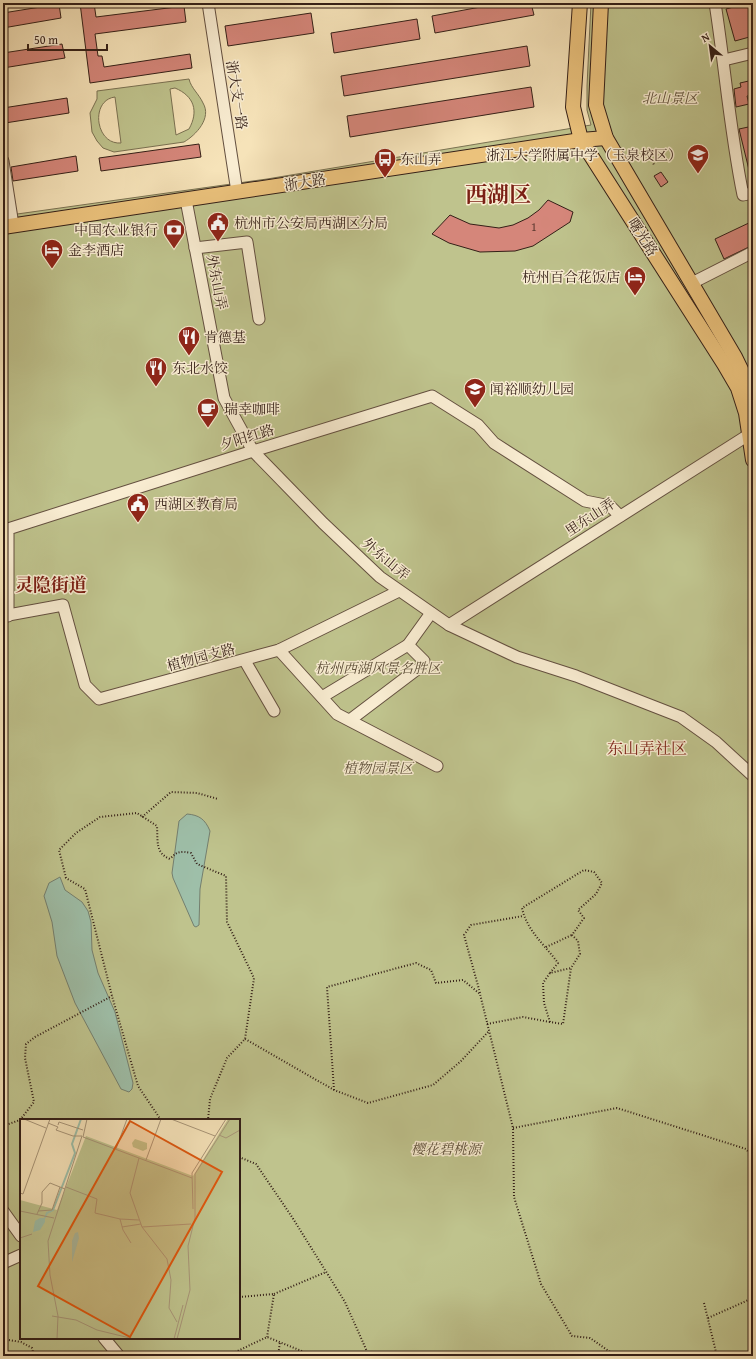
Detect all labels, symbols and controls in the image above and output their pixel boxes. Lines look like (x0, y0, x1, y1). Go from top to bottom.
scale bar (28, 26, 107, 52)
north arrow (690, 26, 730, 66)
text: N (698, 28, 713, 46)
text: 50 m (34, 31, 58, 48)
street label: 浙大支一路 (222, 59, 252, 131)
park label: 北山景区 (642, 88, 700, 108)
school or university icon: 浙江大学附属中学（玉泉校区） (685, 142, 711, 175)
place label: 浙江大学附属中学（玉泉校区） (486, 145, 682, 165)
bus stop icon: 东山弄 (372, 146, 398, 179)
place label: 东山弄 (400, 149, 442, 169)
street label: 浙大路 (283, 169, 327, 195)
district label: 西湖区 (465, 178, 531, 210)
public building icon: 杭州市公安局西湖区分局 (205, 210, 231, 243)
place label: 杭州市公安局西湖区分局 (234, 213, 388, 233)
street label: 曙光路 (623, 214, 663, 260)
bank icon: 中国农业银行 (161, 217, 187, 250)
house number: 1 (531, 218, 537, 235)
place label: 中国农业银行 (74, 220, 158, 240)
hotel icon: 金李酒店 (39, 237, 65, 270)
place label: 金李酒店 (68, 240, 124, 260)
street label: 外东山弄 (202, 253, 232, 311)
hotel icon: 杭州百合花饭店 (622, 264, 648, 297)
place label: 杭州百合花饭店 (522, 267, 620, 287)
restaurant icon: 肯德基 (176, 324, 202, 357)
place label: 肯德基 (204, 327, 246, 347)
restaurant icon: 东北水饺 (143, 355, 169, 388)
place label: 东北水饺 (172, 358, 228, 378)
school or university icon: 闻裕顺幼儿园 (462, 376, 488, 409)
place label: 闻裕顺幼儿园 (490, 379, 574, 399)
cafe icon: 瑞幸咖啡 (195, 396, 221, 429)
place label: 瑞幸咖啡 (224, 399, 280, 419)
street label: 夕阳红路 (217, 419, 277, 455)
public building icon: 西湖区教育局 (125, 491, 151, 524)
street label: 里东山弄 (561, 493, 619, 541)
place label: 西湖区教育局 (154, 494, 238, 514)
street label: 外东山弄 (358, 533, 414, 585)
district label: 灵隐街道 (15, 571, 87, 598)
street label: 植物园支路 (165, 638, 237, 676)
park label: 杭州西湖风景名胜区 (315, 658, 443, 678)
district label: 东山弄社区 (607, 736, 687, 760)
park label: 植物园景区 (343, 758, 415, 778)
inset map (20, 1119, 240, 1339)
park label: 樱花碧桃源 (411, 1139, 484, 1159)

